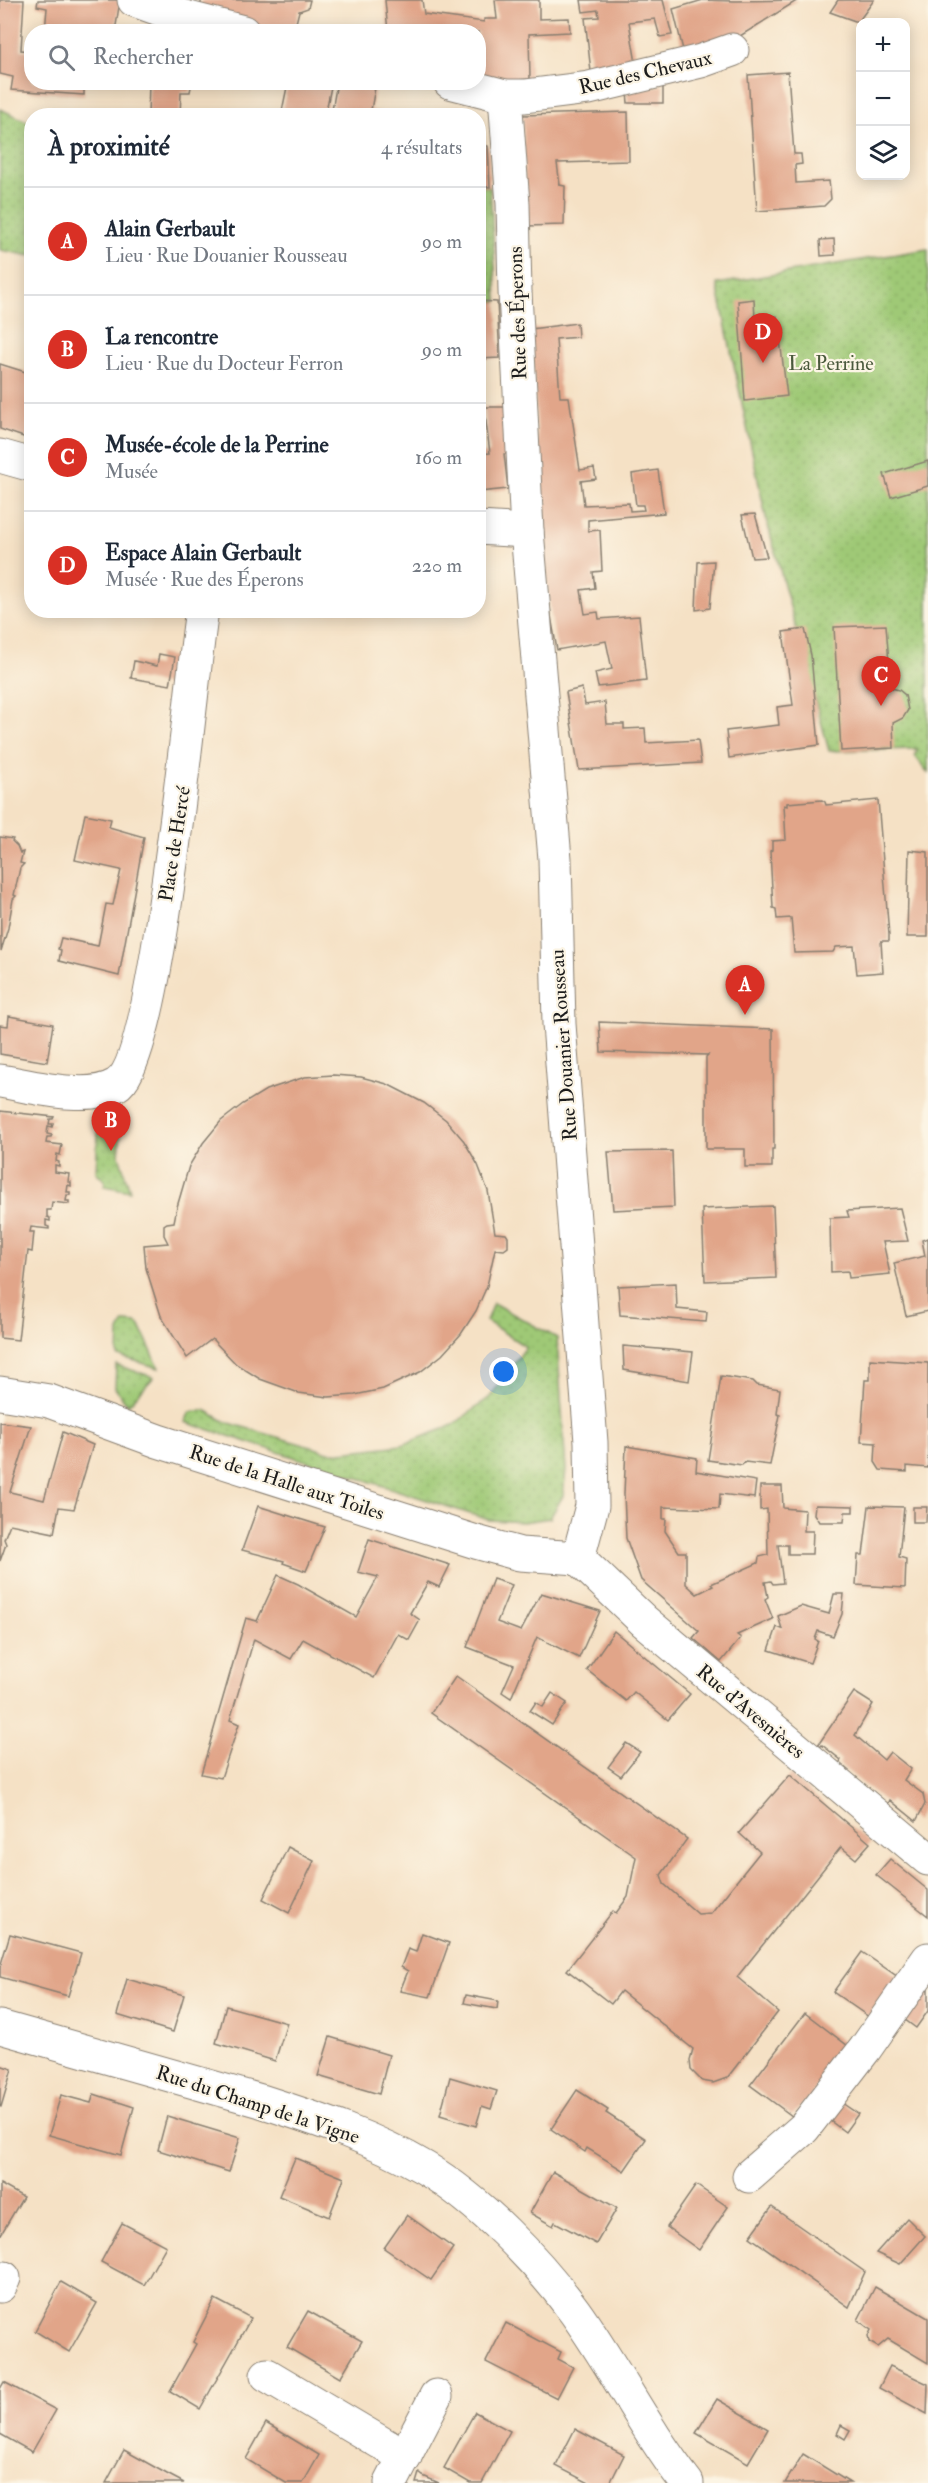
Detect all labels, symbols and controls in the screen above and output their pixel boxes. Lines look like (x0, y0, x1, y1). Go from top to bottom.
map controls (856, 18, 910, 180)
button: + (856, 18, 910, 72)
search box (24, 24, 486, 90)
icon: search (45, 41, 78, 74)
text: Rechercher (93, 43, 193, 71)
street label: Rue des Chevaux (576, 45, 714, 100)
button: − (856, 72, 910, 126)
button: layers (856, 126, 910, 180)
text: À proximité (48, 131, 170, 163)
text: 4 résultats (381, 135, 462, 160)
text: Alain Gerbault (105, 215, 235, 243)
text: A (61, 229, 74, 254)
text: 90 m (422, 229, 462, 254)
text: Lieu · Rue Douanier Rousseau (105, 243, 348, 268)
street label: Rue des Éperons (502, 246, 533, 380)
pin: D (744, 314, 783, 363)
text: La rencontre (105, 323, 218, 351)
text: B (61, 337, 74, 362)
text: 90 m (422, 337, 462, 362)
text: Lieu · Rue du Docteur Ferron (105, 351, 343, 376)
park label: La Perrine (788, 351, 874, 376)
text: Musée-école de la Perrine (105, 431, 329, 459)
text: C (60, 445, 75, 470)
text: 160 m (415, 445, 462, 470)
text: Musée (105, 459, 158, 484)
text: Espace Alain Gerbault (105, 539, 301, 567)
text: D (59, 553, 76, 578)
text: 220 m (412, 553, 462, 578)
text: Musée · Rue des Éperons (105, 567, 304, 592)
pin: C (862, 656, 900, 706)
street label: Place de Hercé (153, 784, 196, 904)
street label: Rue Douanier Rousseau (544, 948, 583, 1142)
pin: A (726, 966, 764, 1015)
pin: B (92, 1102, 130, 1151)
your location (489, 1357, 518, 1386)
street label: Rue de la Halle aux Toiles (186, 1439, 388, 1526)
street label: Rue d'Avesnières (691, 1659, 810, 1764)
street label: Rue du Champ de la Vigne (153, 2060, 363, 2150)

